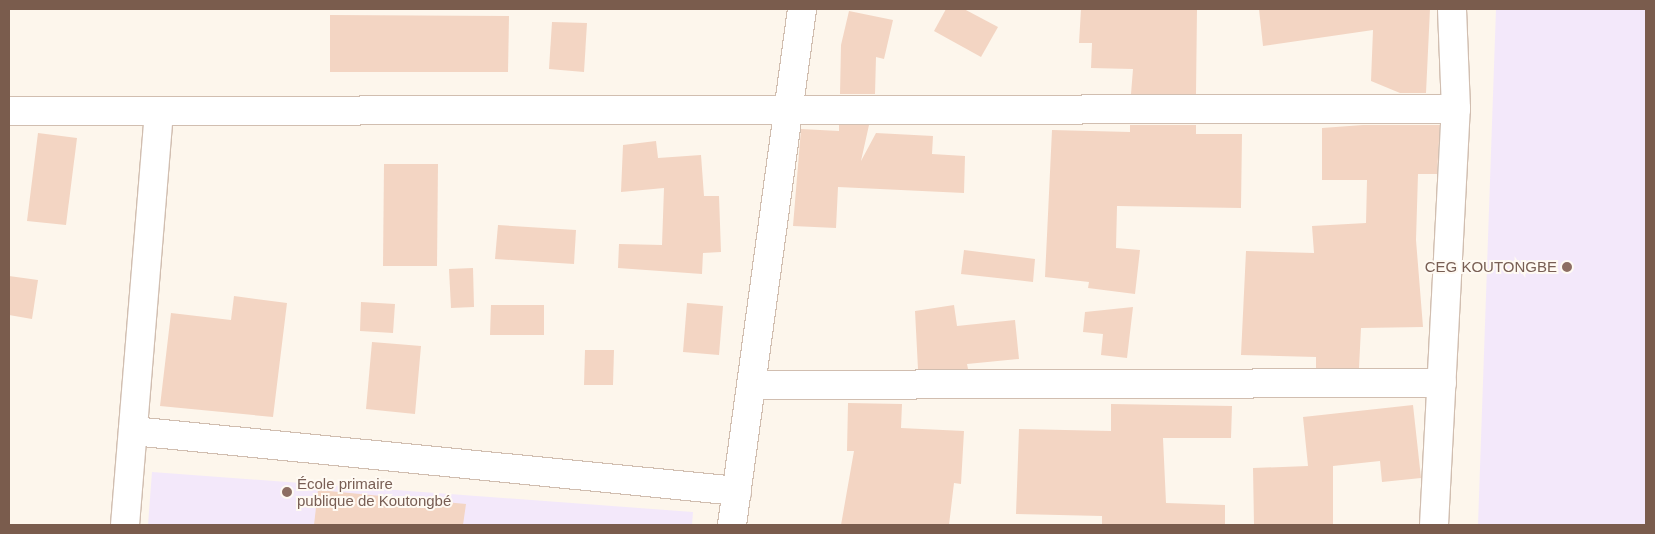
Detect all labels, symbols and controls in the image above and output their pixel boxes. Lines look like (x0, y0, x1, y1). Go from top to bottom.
place label: CEG KOUTONGBE (1425, 258, 1557, 276)
marker: CEG KOUTONGBE (1561, 261, 1573, 273)
place label: École primaire publique de Koutongbé (297, 474, 451, 509)
marker: École primaire publique de Koutongbé (281, 486, 293, 498)

